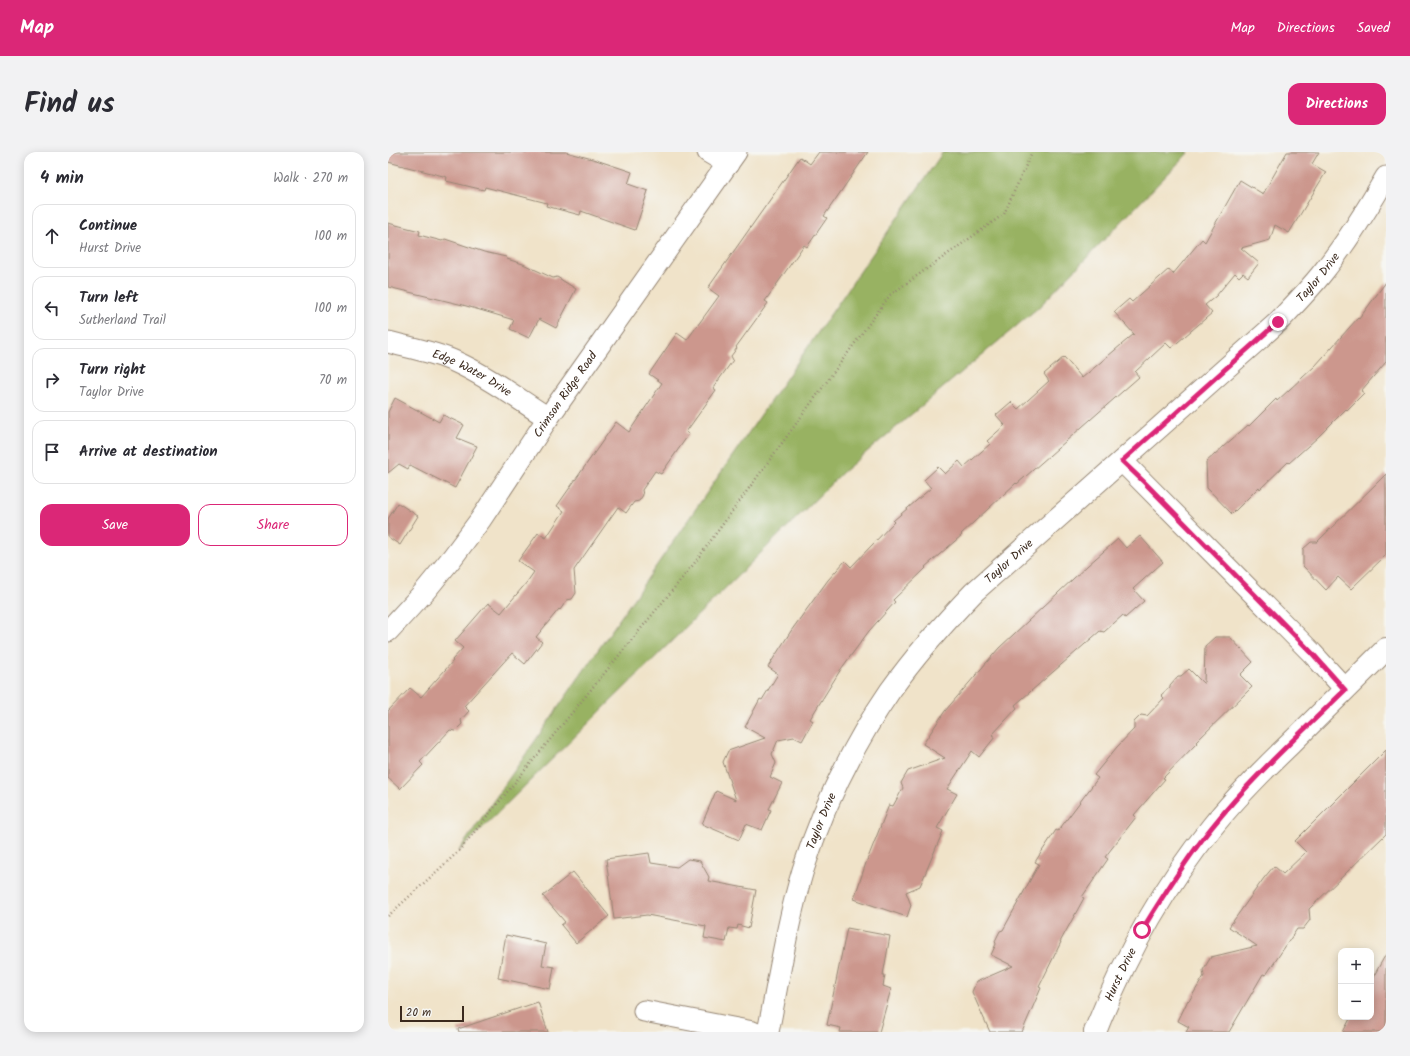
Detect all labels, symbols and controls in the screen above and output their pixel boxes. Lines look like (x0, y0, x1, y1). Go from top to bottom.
text: Map (20, 13, 54, 43)
text: Map (1230, 17, 1255, 39)
text: Directions (1277, 17, 1335, 39)
text: Saved (1357, 17, 1390, 39)
text: Find us (24, 82, 115, 127)
button: Directions (1288, 83, 1386, 125)
text: 4 min (40, 165, 84, 192)
text: Walk · 270 m (273, 168, 348, 189)
text: Continue (79, 214, 137, 238)
icon: ahead (41, 225, 63, 247)
text: 100 m (314, 226, 347, 247)
text: Hurst Drive (79, 238, 141, 259)
street label: Taylor Drive (1292, 248, 1345, 307)
text: Turn left (79, 286, 139, 310)
icon: left (41, 297, 63, 319)
text: 100 m (314, 298, 347, 319)
text: Sutherland Trail (79, 310, 166, 331)
route end (1269, 313, 1287, 331)
street label: Edge Water Drive (430, 344, 516, 402)
street label: Crimson Ridge Road (528, 347, 602, 441)
text: Turn right (79, 358, 146, 382)
icon: right (41, 369, 63, 391)
text: 70 m (319, 370, 347, 391)
text: Taylor Drive (79, 382, 144, 403)
text: Arrive at destination (79, 440, 218, 464)
icon: arrive (41, 441, 63, 463)
button: Save (40, 504, 190, 546)
button: Share (198, 504, 348, 546)
street label: Taylor Drive (980, 534, 1038, 588)
street label: Taylor Drive (801, 789, 841, 852)
route start (1133, 921, 1151, 939)
street label: Hurst Drive (1099, 944, 1142, 1004)
map controls (1338, 948, 1374, 1020)
button: + (1338, 948, 1374, 984)
button: − (1338, 984, 1374, 1020)
scale bar (400, 1004, 464, 1023)
text: 20 m (406, 1004, 431, 1022)

